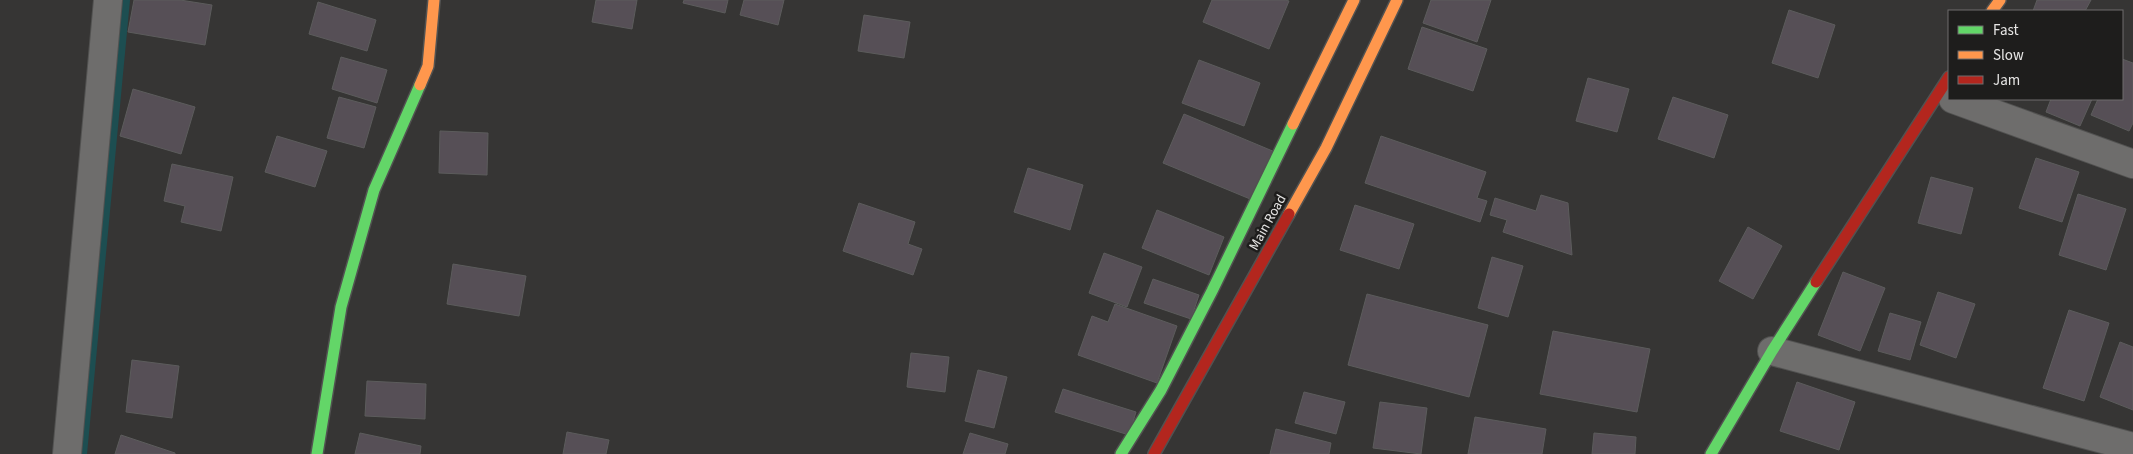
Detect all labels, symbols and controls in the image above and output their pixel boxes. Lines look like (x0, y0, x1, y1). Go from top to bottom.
legend (1948, 10, 2123, 100)
text: Fast (1993, 20, 2019, 41)
text: Slow (1993, 45, 2024, 66)
text: Jam (1993, 70, 2020, 91)
street label: Main Road (1244, 191, 1291, 254)

